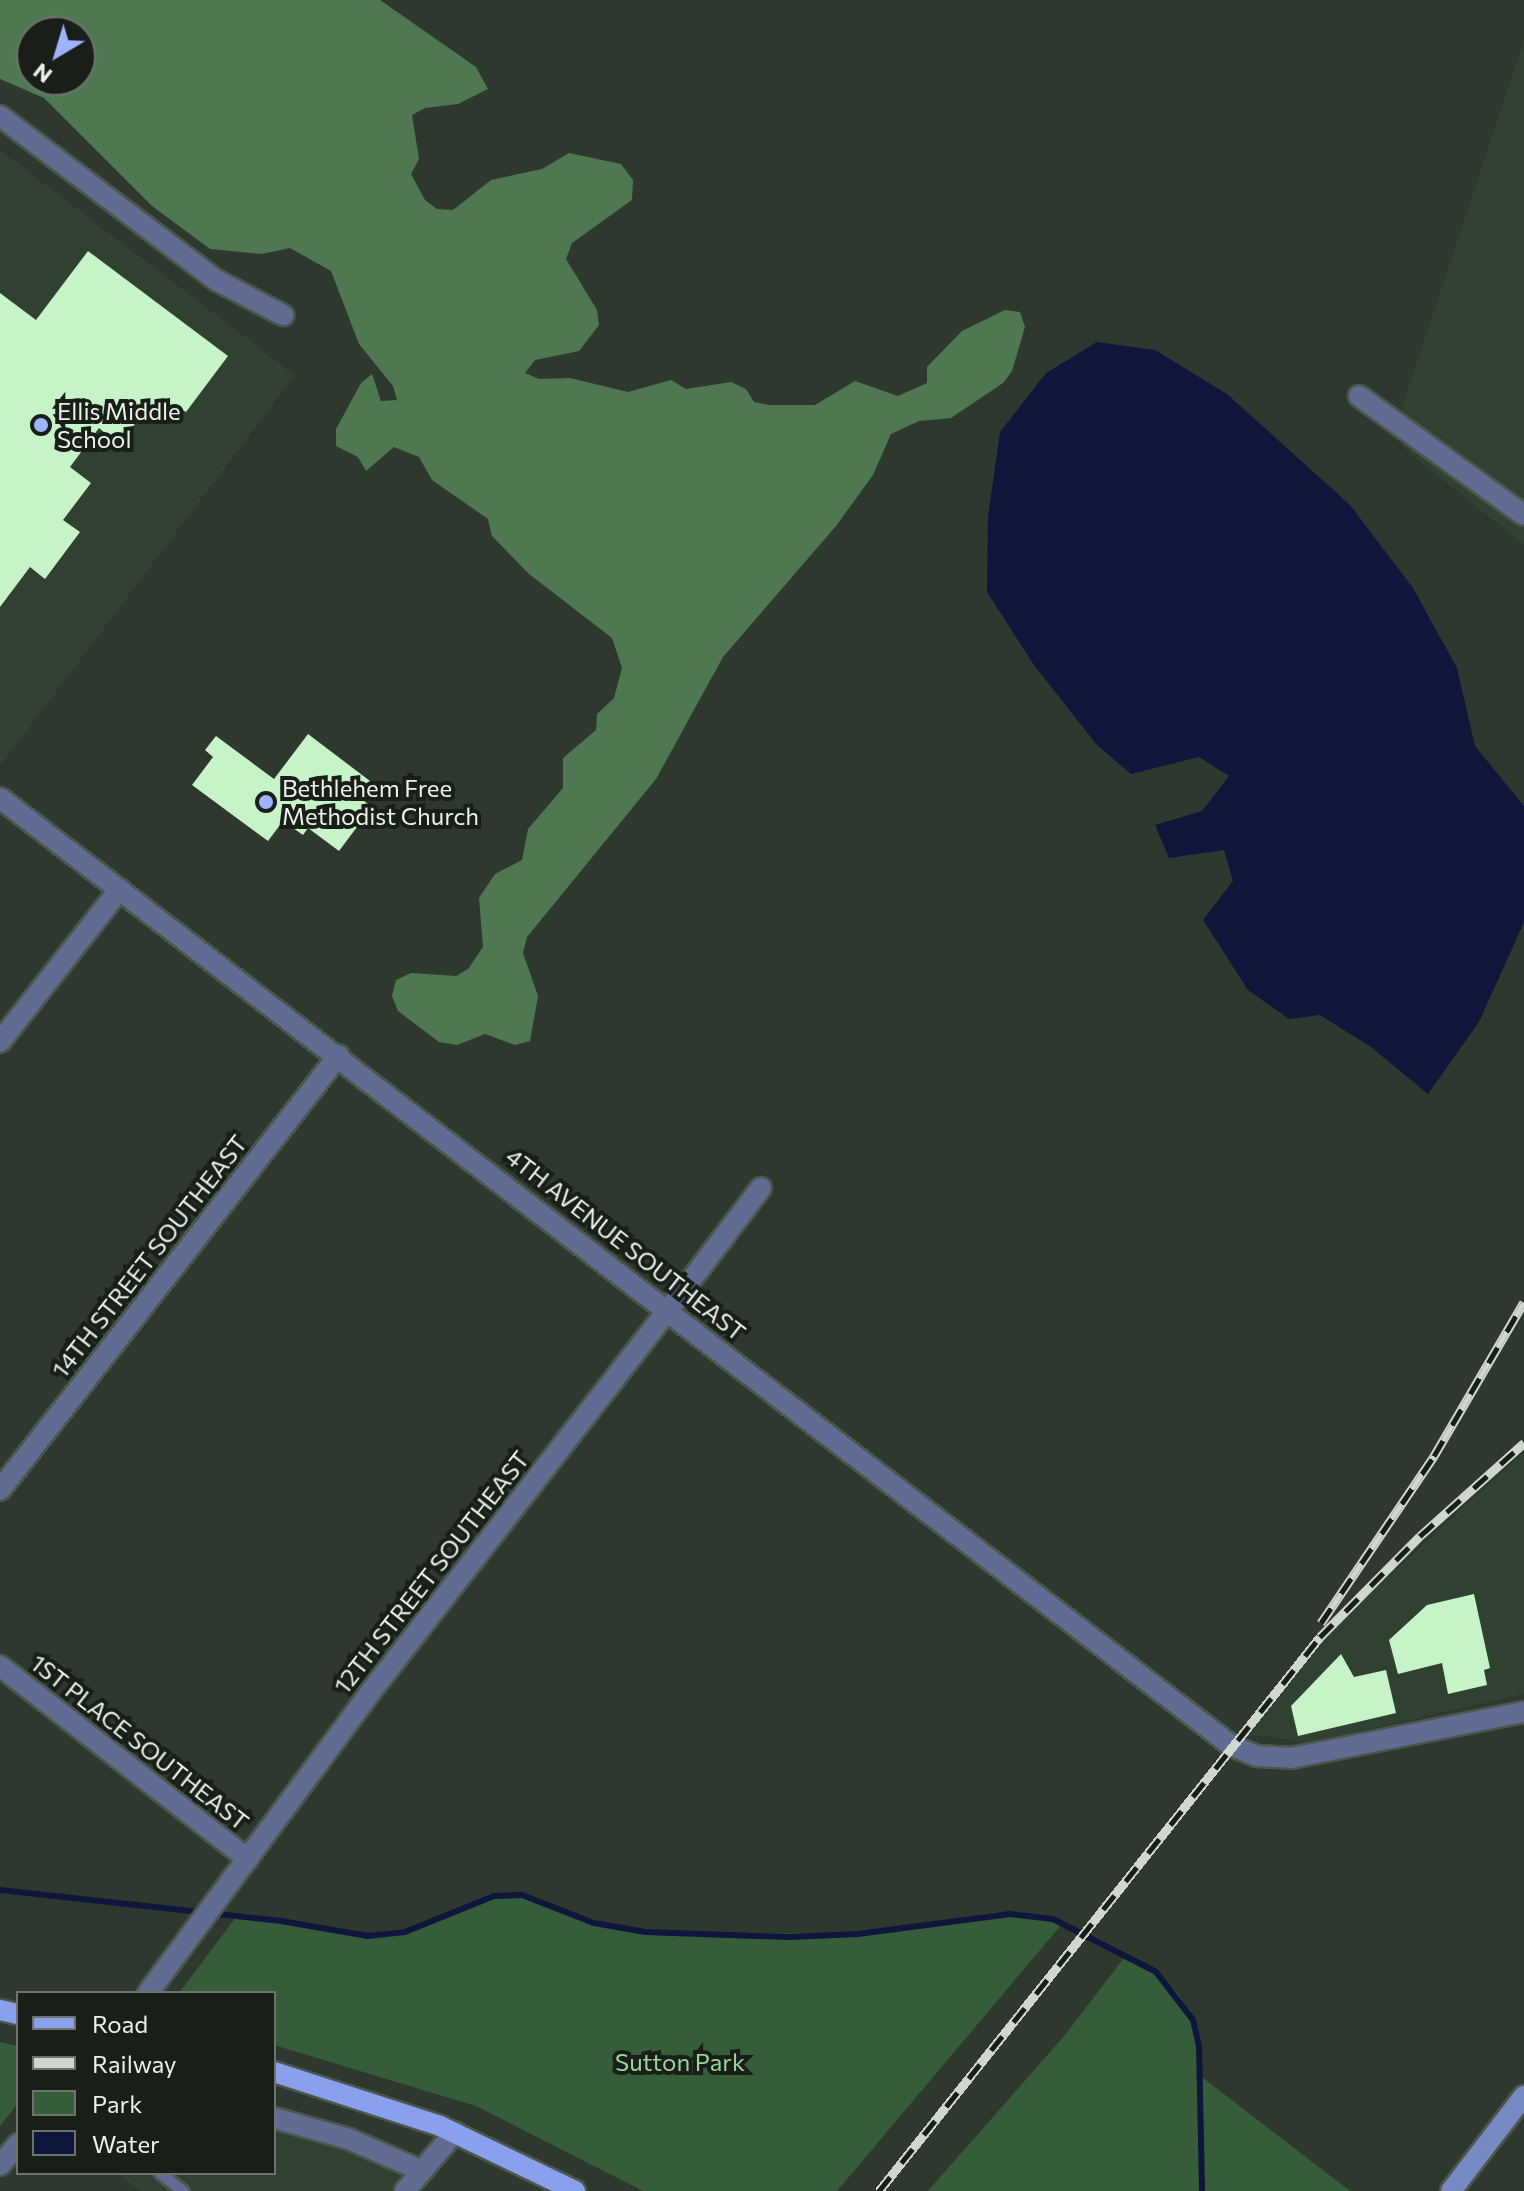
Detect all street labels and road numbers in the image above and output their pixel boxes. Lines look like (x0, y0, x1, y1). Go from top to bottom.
street label: 14TH STREET SOUTHEAST (45, 1129, 253, 1383)
street label: 4TH AVENUE SOUTHEAST (501, 1142, 751, 1346)
street label: 12TH STREET SOUTHEAST (327, 1445, 535, 1699)
street label: 1ST PLACE SOUTHEAST (25, 1648, 255, 1836)

